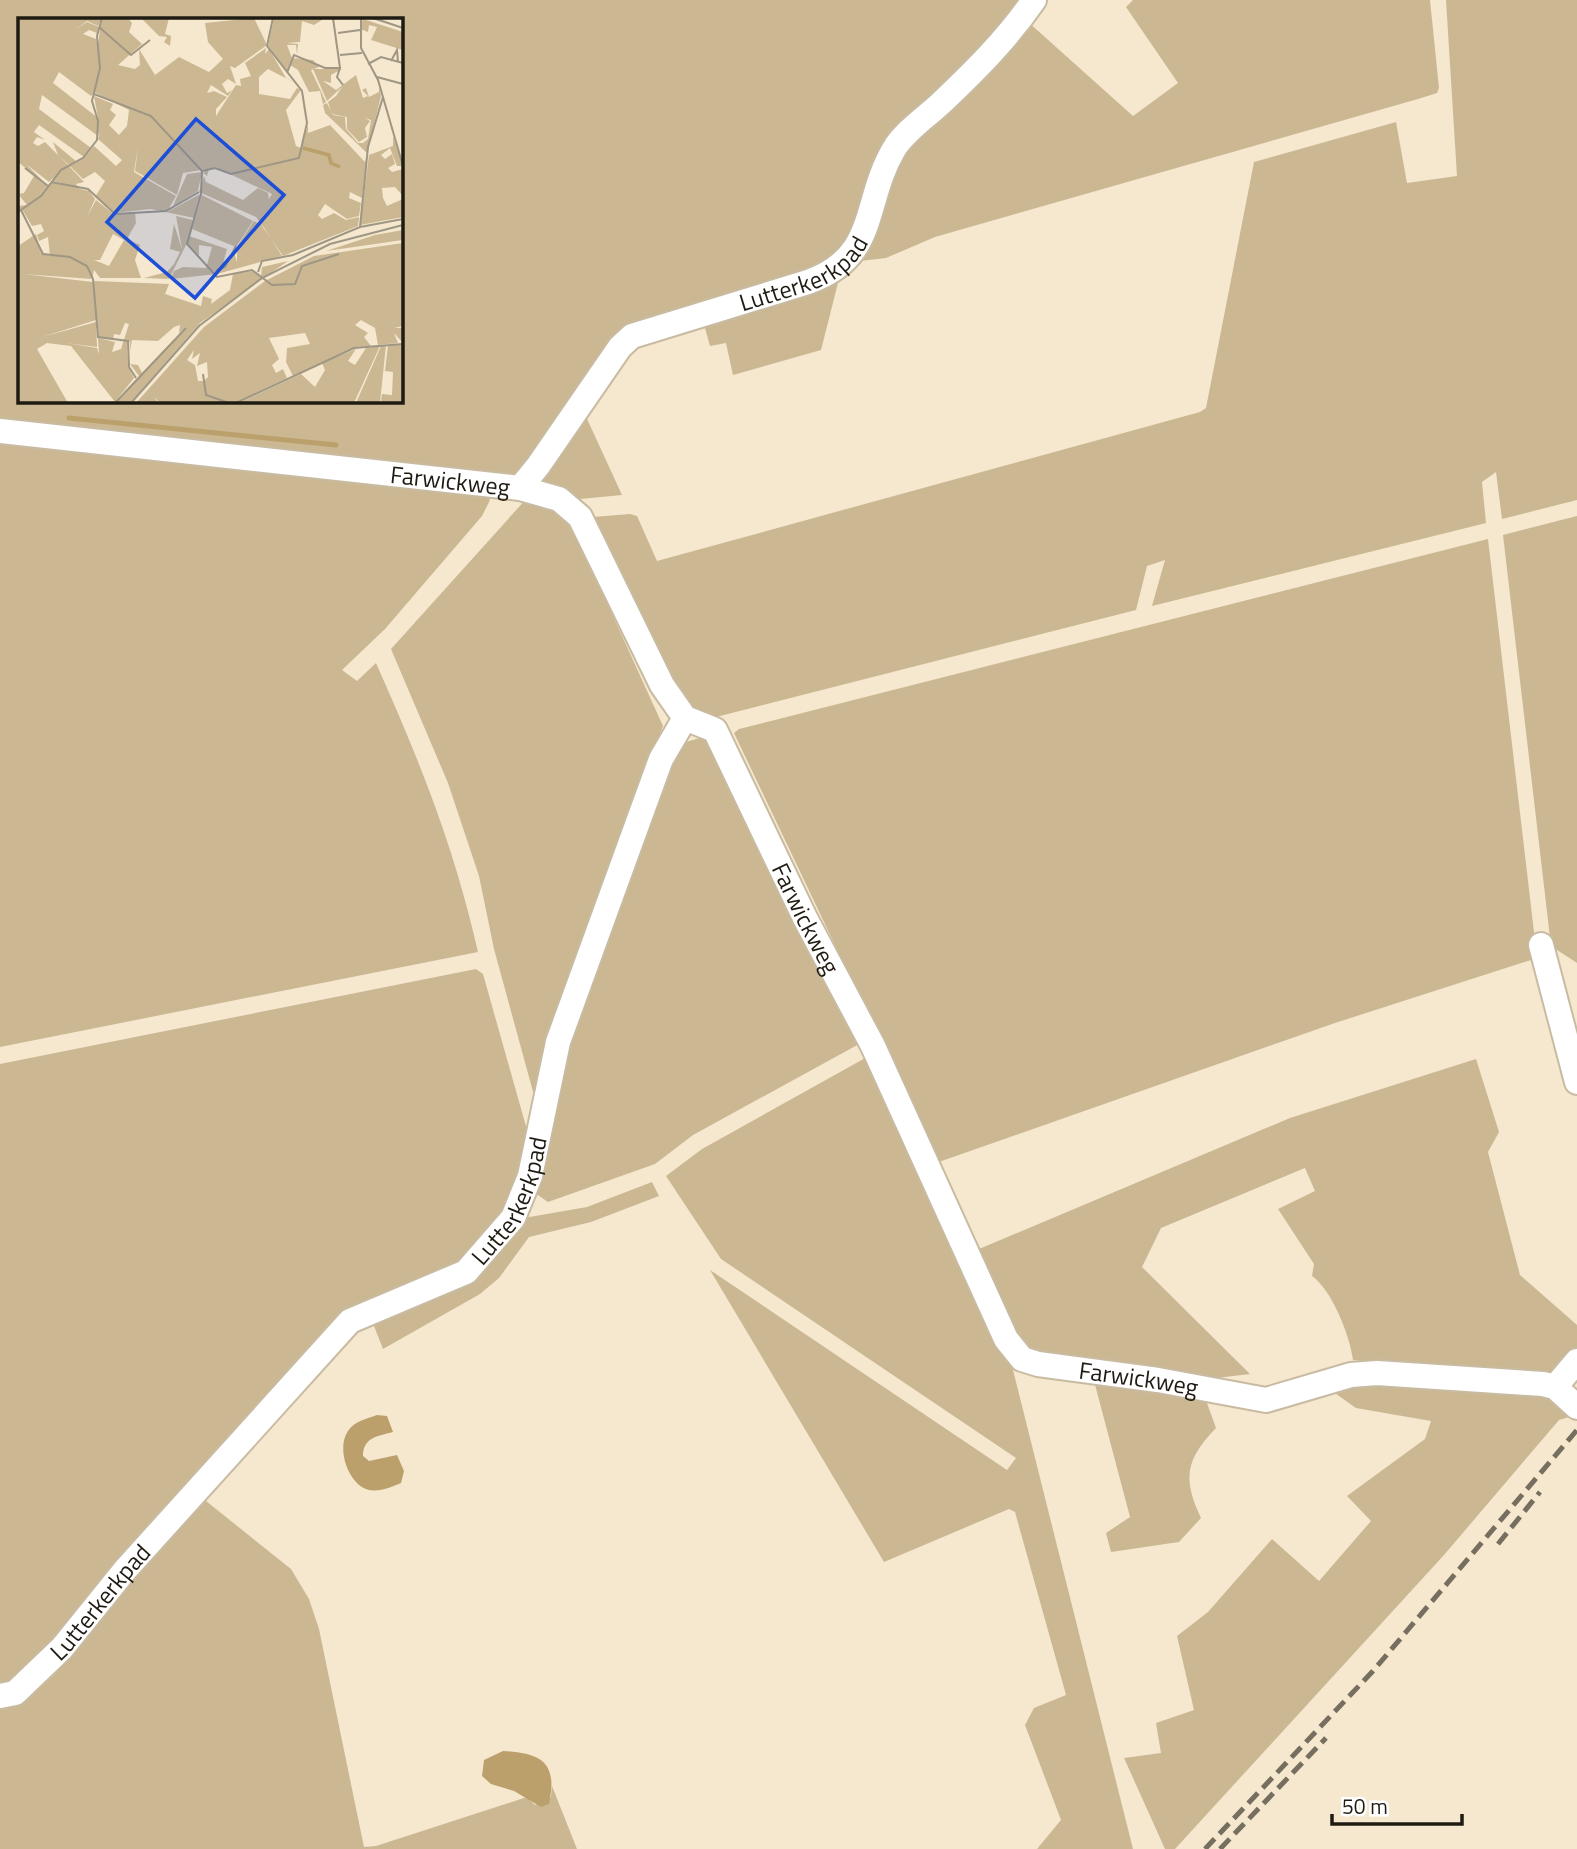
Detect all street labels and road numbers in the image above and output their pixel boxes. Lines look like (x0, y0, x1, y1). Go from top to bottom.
street label: Lutterkerkpad (735, 229, 877, 320)
street label: Farwickweg (389, 456, 512, 505)
street label: Farwickweg (763, 857, 850, 980)
street label: Lutterkerkpad (462, 1133, 556, 1273)
street label: Farwickweg (1077, 1352, 1201, 1405)
street label: Lutterkerkpad (41, 1535, 159, 1669)

